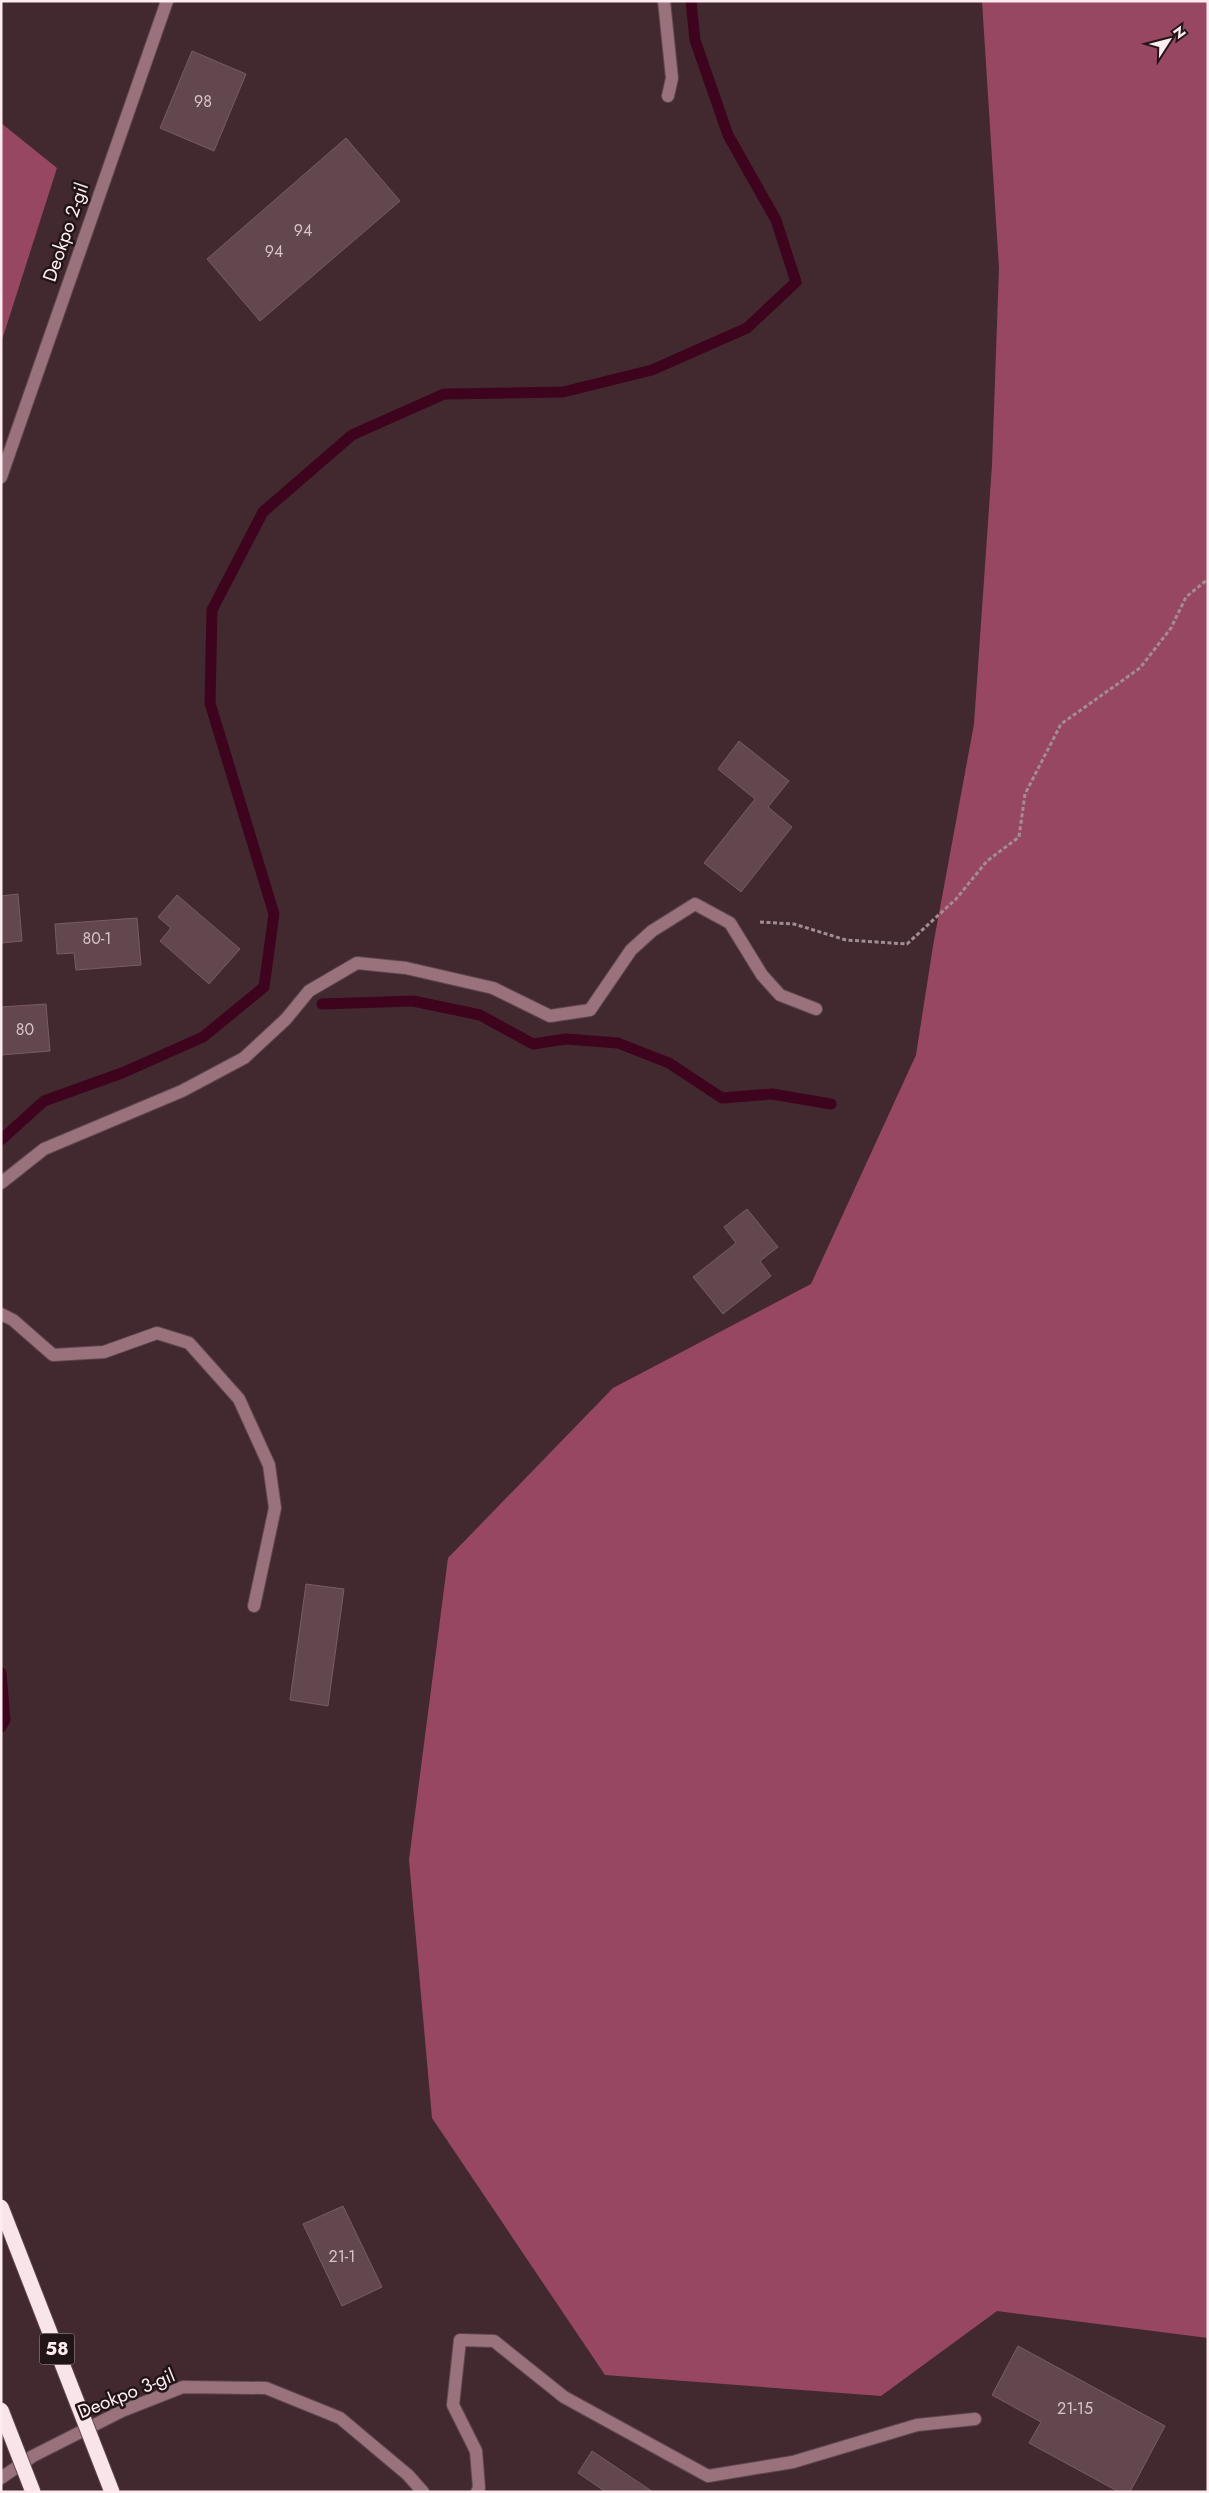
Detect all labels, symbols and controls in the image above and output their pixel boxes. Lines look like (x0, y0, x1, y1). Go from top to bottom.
north arrow (1144, 15, 1194, 65)
text: N (1168, 22, 1191, 43)
house number: 98 (194, 90, 212, 113)
street label: Deokpo 2-gil (36, 179, 95, 285)
house number: 94 (294, 219, 312, 242)
house number: 94 (265, 240, 283, 263)
house number: 80-1 (83, 927, 111, 950)
house number: 80 (16, 1018, 34, 1041)
house number: 21-1 (329, 2245, 355, 2268)
road number: 58 (40, 2334, 74, 2364)
street label: Deokpo 3-gil (73, 2362, 179, 2425)
house number: 21-15 (1057, 2397, 1093, 2420)

